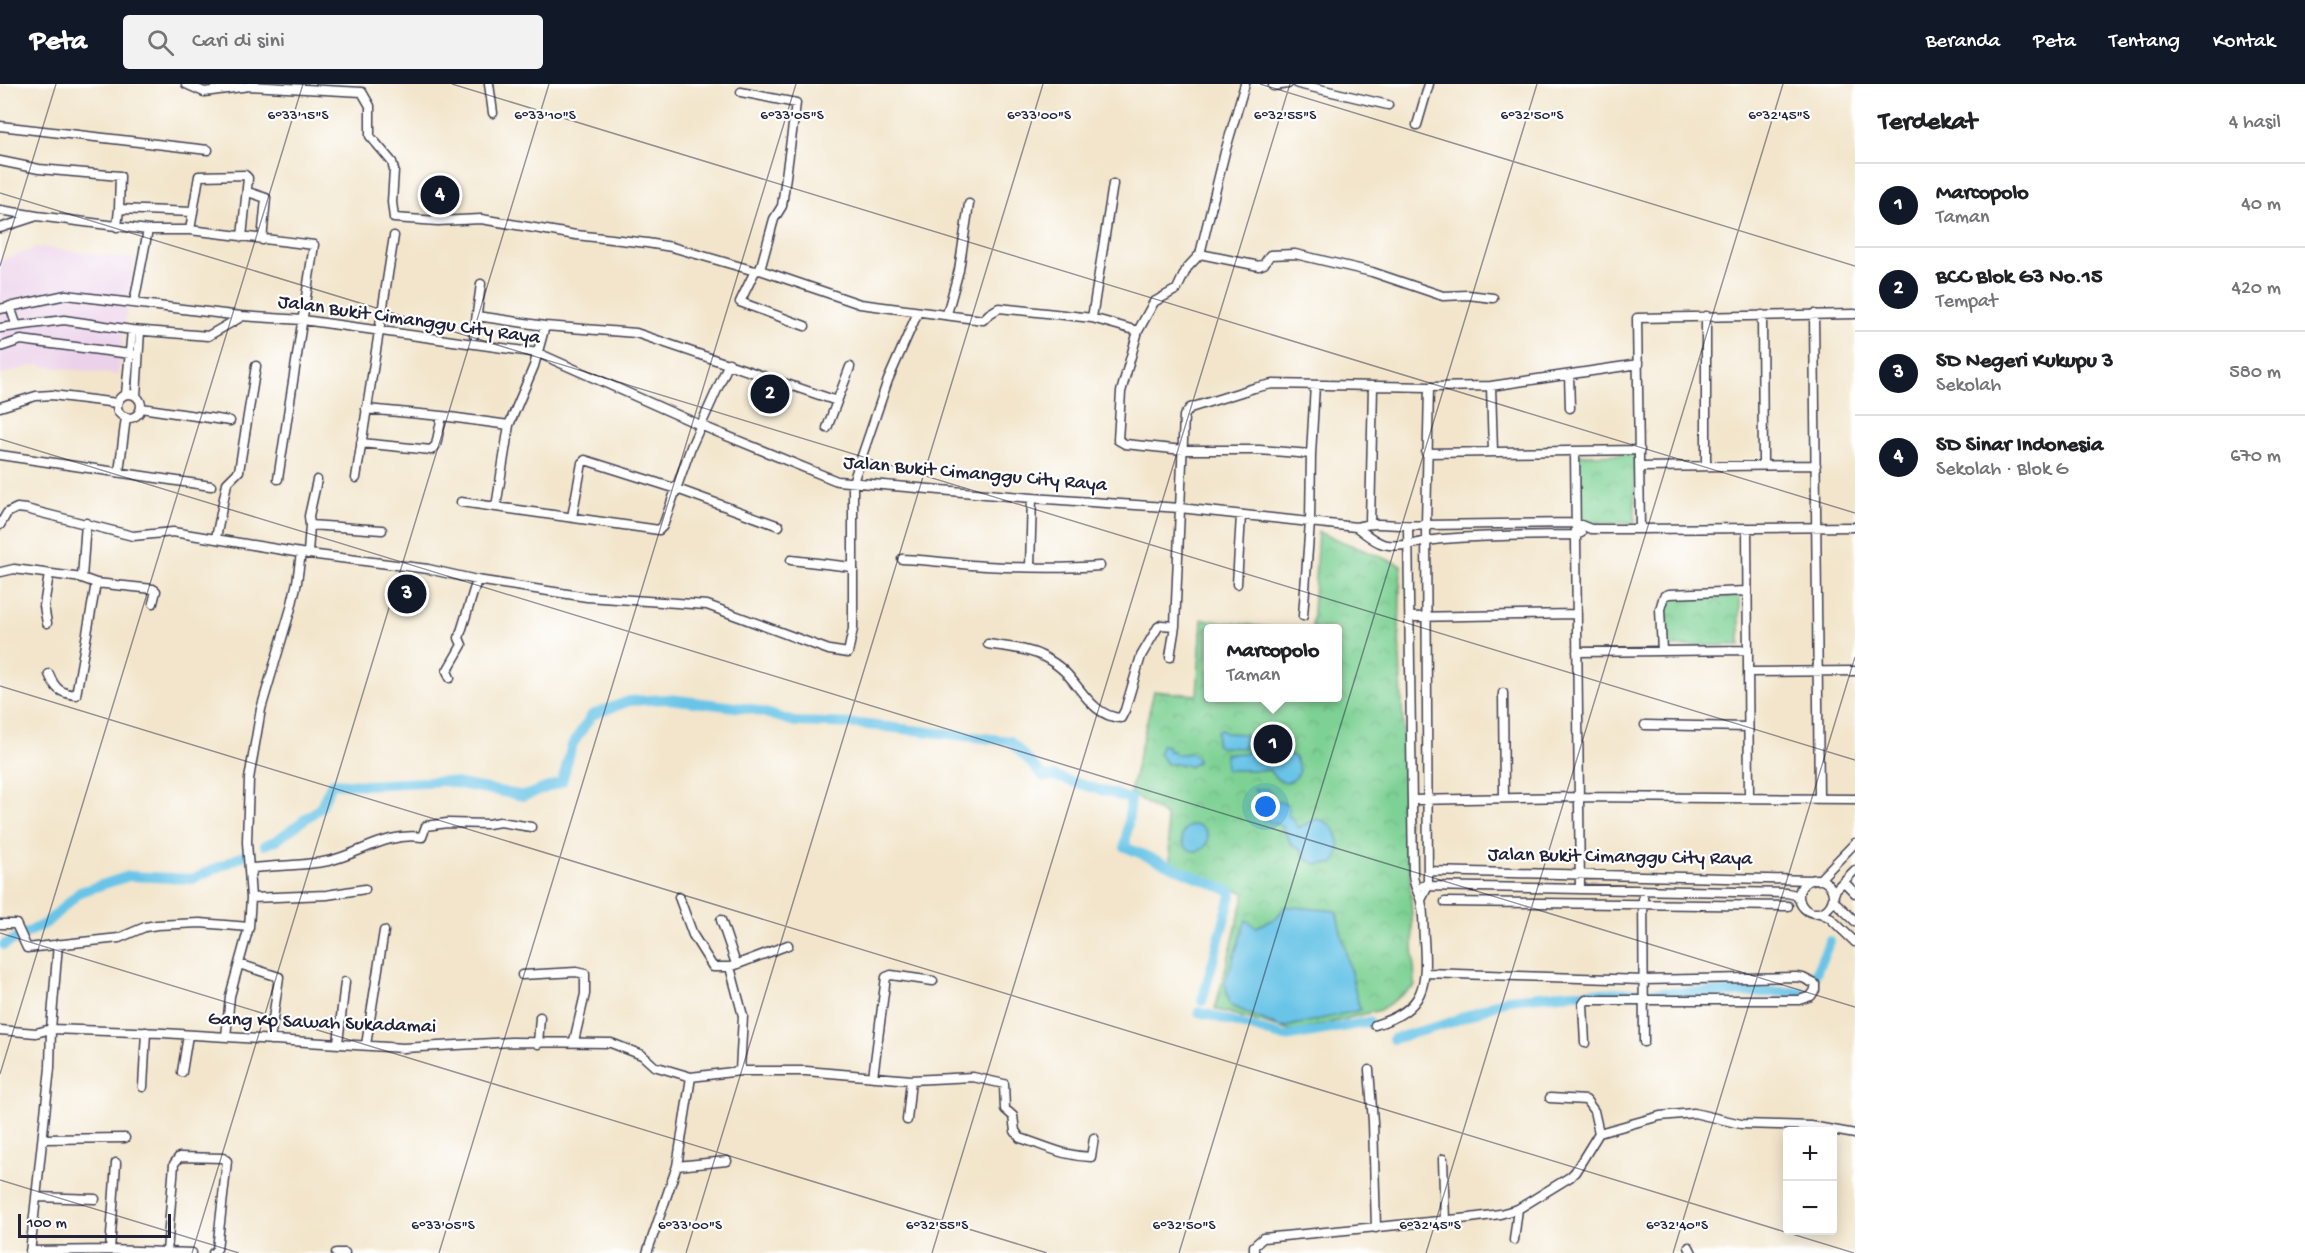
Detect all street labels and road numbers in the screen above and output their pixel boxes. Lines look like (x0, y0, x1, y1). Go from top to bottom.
street label: Jalan Bukit Cimanggu City Raya (276, 291, 542, 351)
street label: Jalan Bukit Cimanggu City Raya (842, 452, 1109, 498)
street label: Jalan Bukit Cimanggu City Raya (1488, 844, 1753, 872)
street label: Gang Kp Sawah Sukadamai (207, 1009, 437, 1039)

